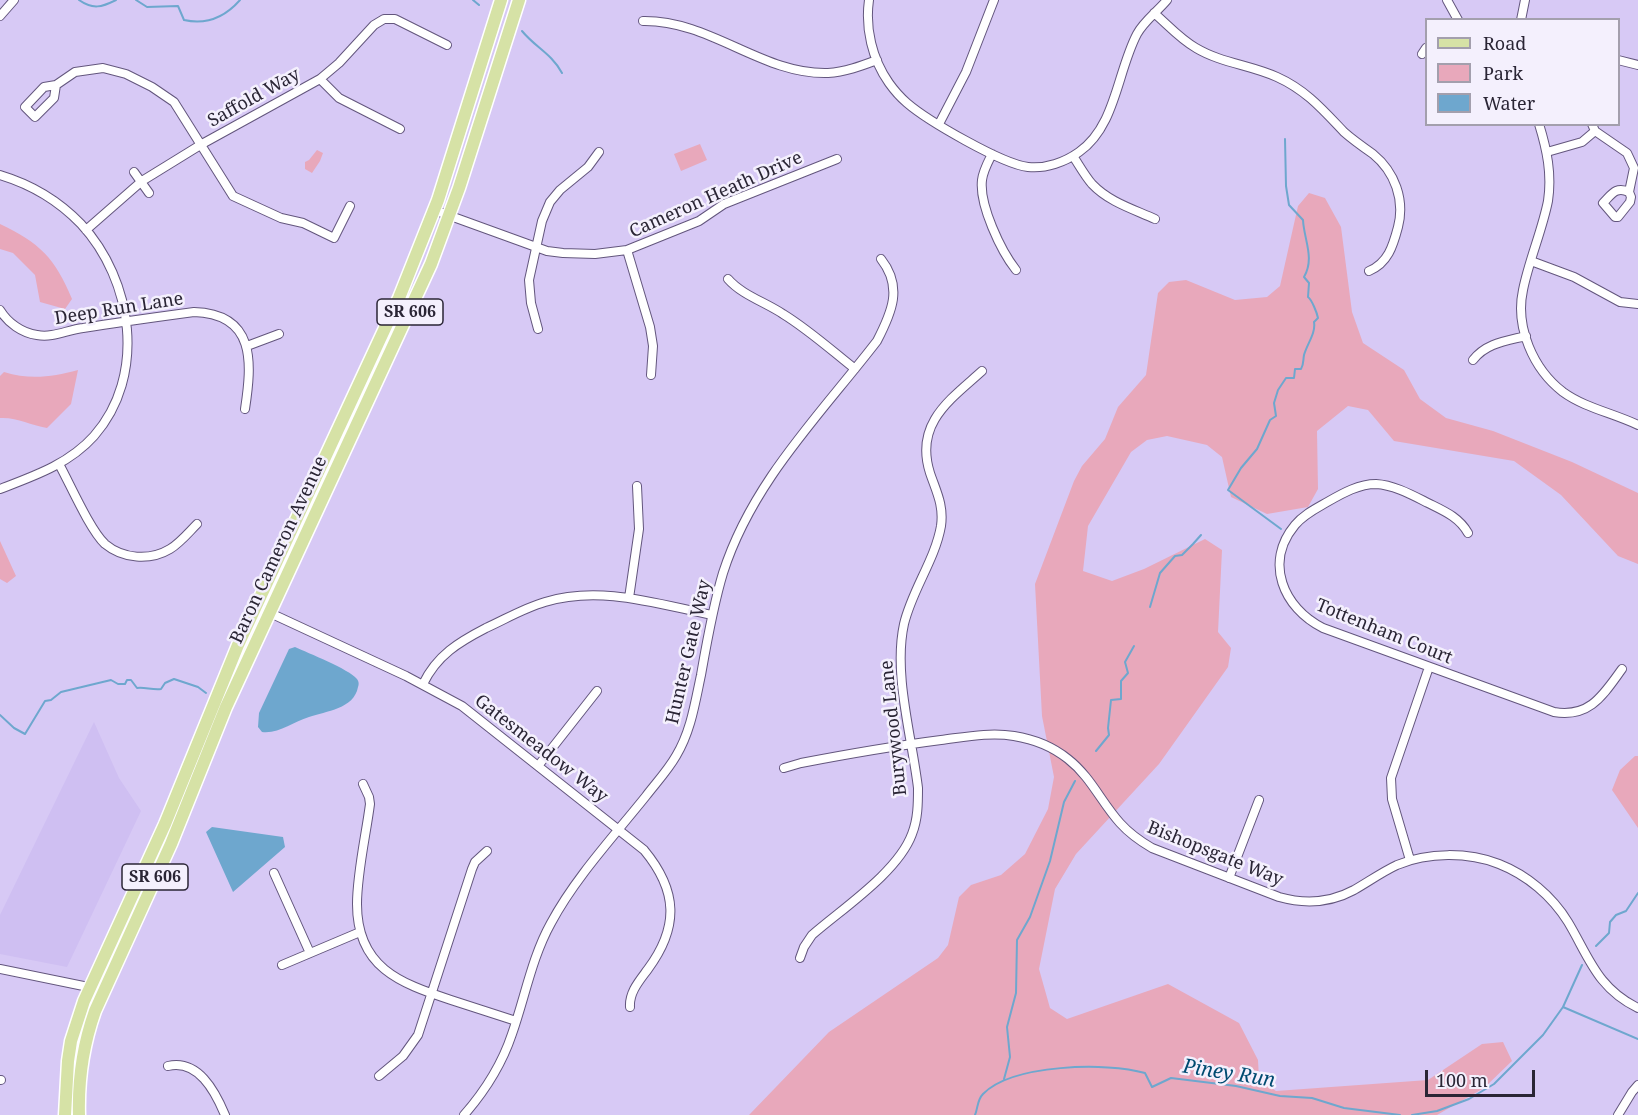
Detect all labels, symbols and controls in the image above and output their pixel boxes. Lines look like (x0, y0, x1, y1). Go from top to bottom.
legend (1425, 18, 1620, 126)
text: Road (1483, 31, 1526, 55)
text: Park (1483, 61, 1523, 85)
street label: Saffold Way (204, 64, 304, 132)
text: Water (1483, 91, 1535, 115)
street label: Cameron Heath Drive (626, 147, 806, 243)
street label: Deep Run Lane (53, 288, 185, 330)
road number: SR 606 (377, 299, 443, 325)
street label: Baron Cameron Avenue (226, 453, 332, 647)
street label: Hunter Gate Way (662, 578, 716, 726)
street label: Tottenham Court (1313, 595, 1455, 669)
street label: Burywood Lane (876, 659, 912, 797)
street label: Gatesmeadow Way (470, 690, 612, 808)
street label: Bishopsgate Way (1144, 817, 1286, 891)
road number: SR 606 (122, 864, 188, 890)
water label: Piney Run (1181, 1055, 1277, 1093)
scale bar (1428, 1058, 1538, 1096)
text: 100 m (1436, 1068, 1488, 1092)

